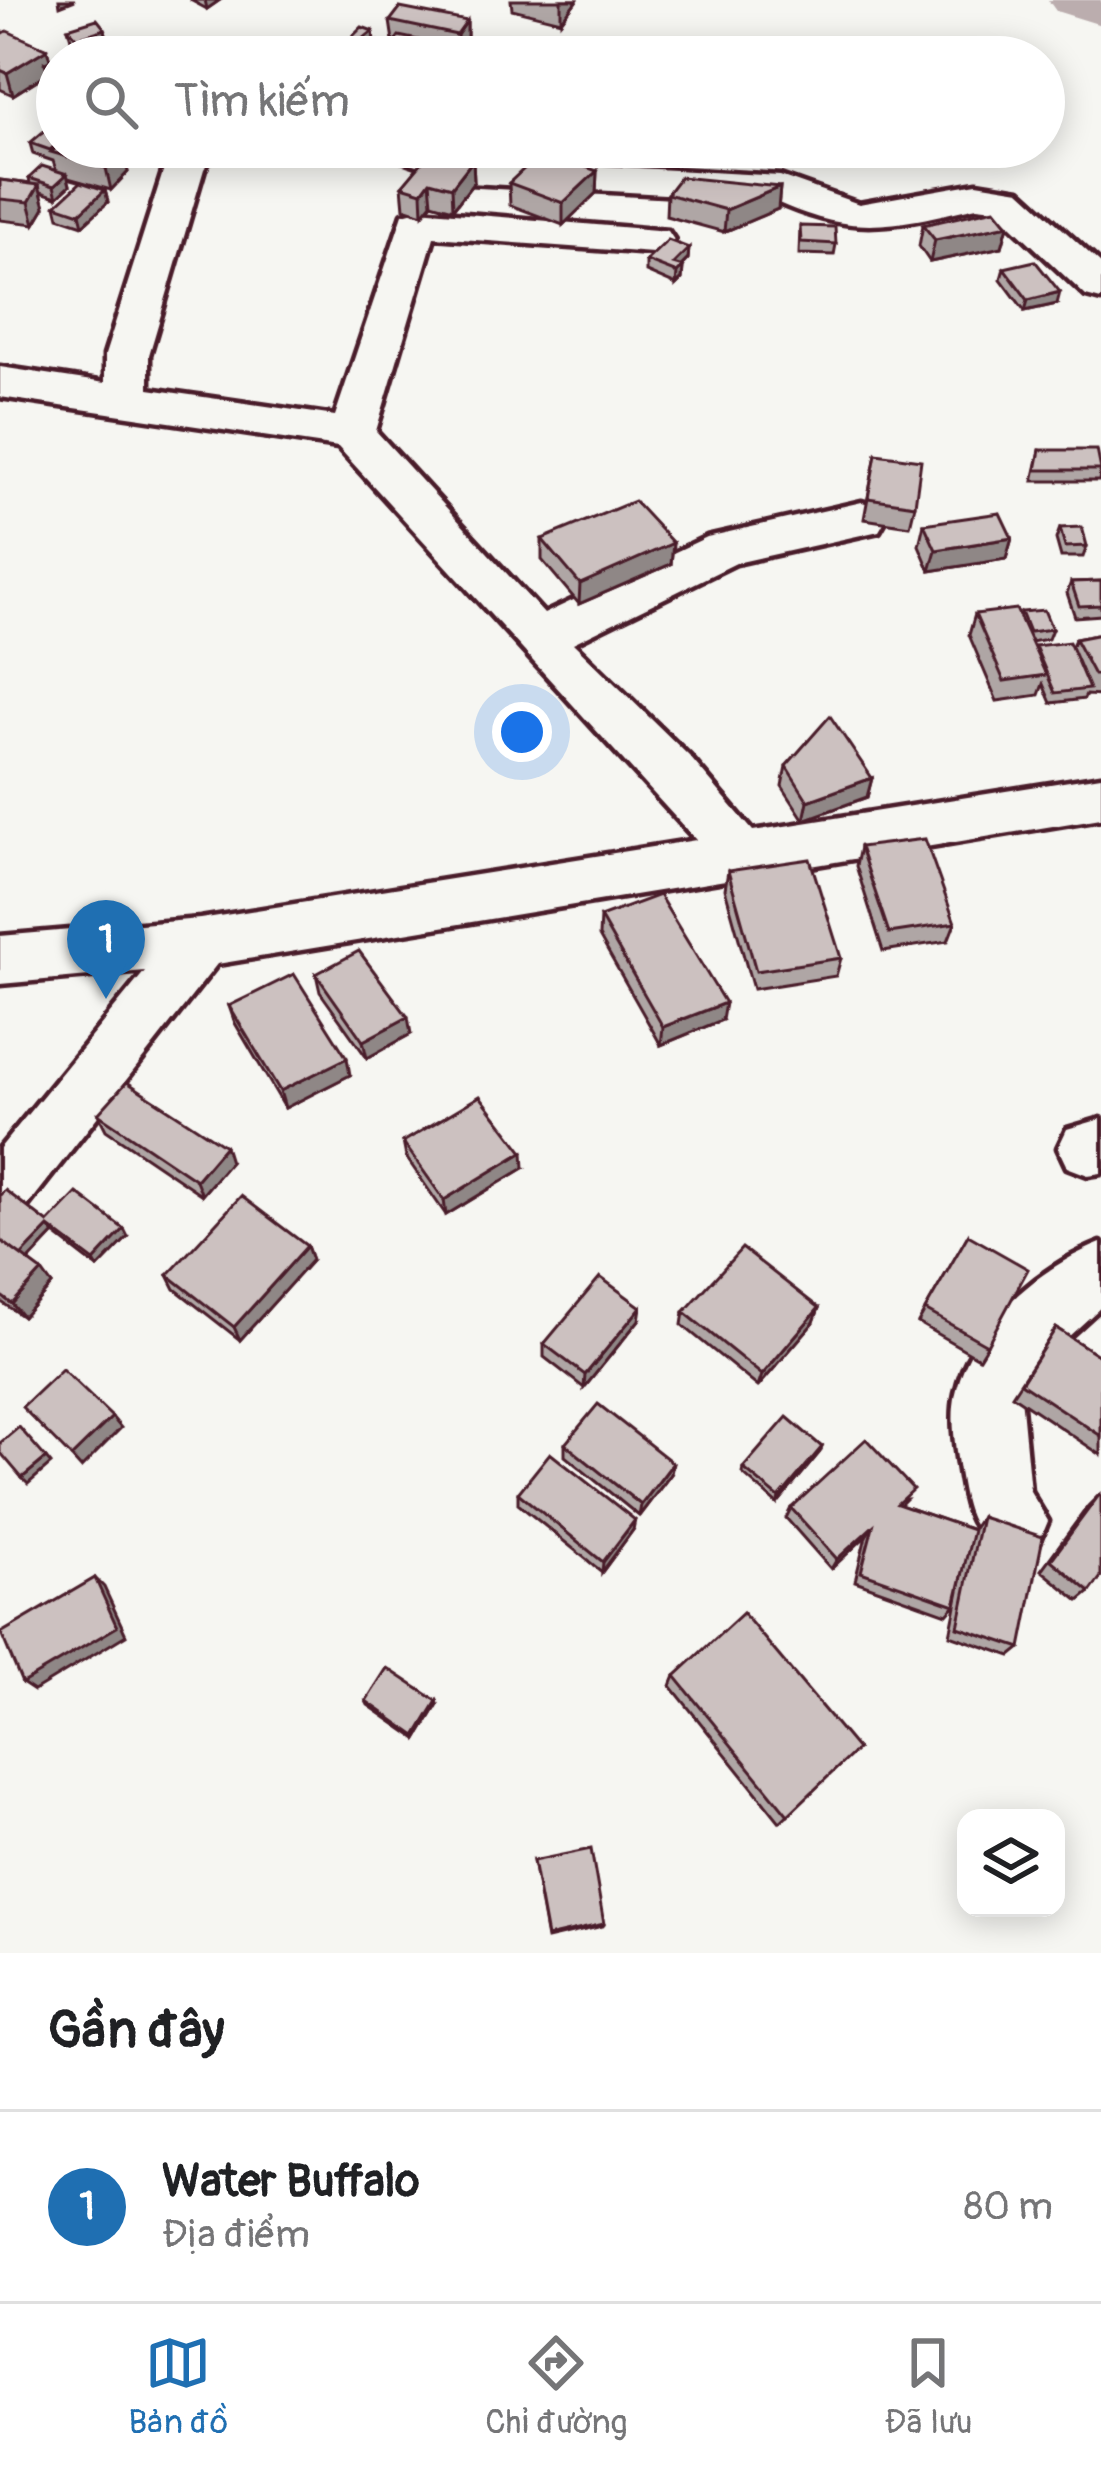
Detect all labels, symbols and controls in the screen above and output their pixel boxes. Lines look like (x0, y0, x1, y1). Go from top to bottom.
search box (36, 36, 1065, 168)
icon: search (78, 69, 144, 135)
text: Tìm kiếm (174, 74, 350, 130)
your location (492, 702, 552, 762)
pin: 1 (67, 900, 145, 999)
map controls (957, 1809, 1065, 1917)
button: layers (957, 1809, 1065, 1917)
text: Gần đây (48, 1999, 224, 2063)
text: Water Buffalo (162, 2154, 420, 2210)
text: 1 (79, 2182, 95, 2231)
text: 80 m (964, 2182, 1053, 2231)
text: Địa điểm (162, 2210, 310, 2259)
tab: Bản đồ (129, 2330, 228, 2443)
tab: Chỉ đường (485, 2330, 627, 2443)
tab: Đã lưu (885, 2330, 972, 2443)

